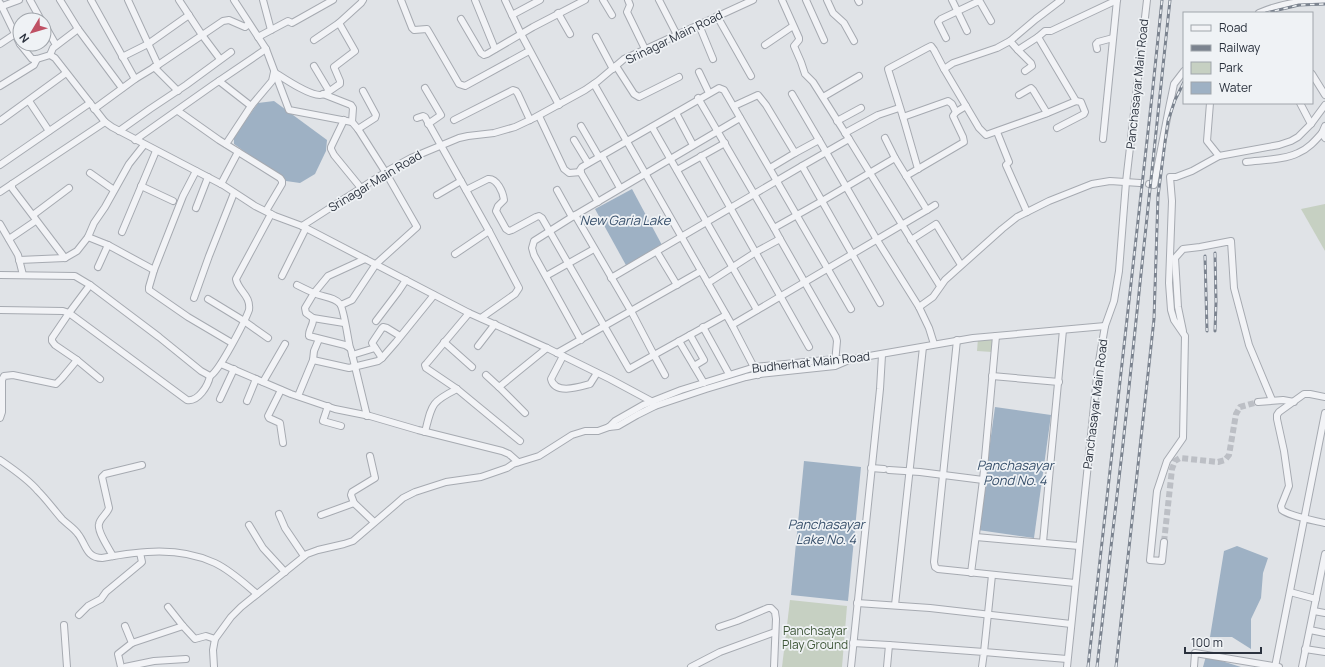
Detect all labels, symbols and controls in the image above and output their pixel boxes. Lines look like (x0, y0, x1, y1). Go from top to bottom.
street label: Srinagar Main Road (622, 6, 726, 68)
north arrow (12, 12, 52, 52)
legend (1183, 12, 1313, 104)
street label: Panchasayar Main Road (1122, 18, 1152, 150)
text: Road (1219, 19, 1247, 36)
text: N (15, 31, 32, 46)
text: Railway (1219, 39, 1261, 56)
text: Park (1219, 59, 1244, 76)
text: Water (1219, 79, 1253, 96)
street label: Srinagar Main Road (325, 146, 425, 216)
water label: New Garia Lake (580, 211, 672, 229)
street label: Panchasayar Main Road (1079, 338, 1111, 470)
street label: Budherhat Main Road (751, 347, 871, 377)
water label: Panchasayar Pond No. 4 (977, 456, 1056, 489)
water label: Panchasayar Lake No. 4 (788, 515, 867, 548)
park label: Panchsayar Play Ground (782, 622, 848, 653)
scale bar (1185, 629, 1261, 655)
text: 100 m (1191, 634, 1223, 651)

